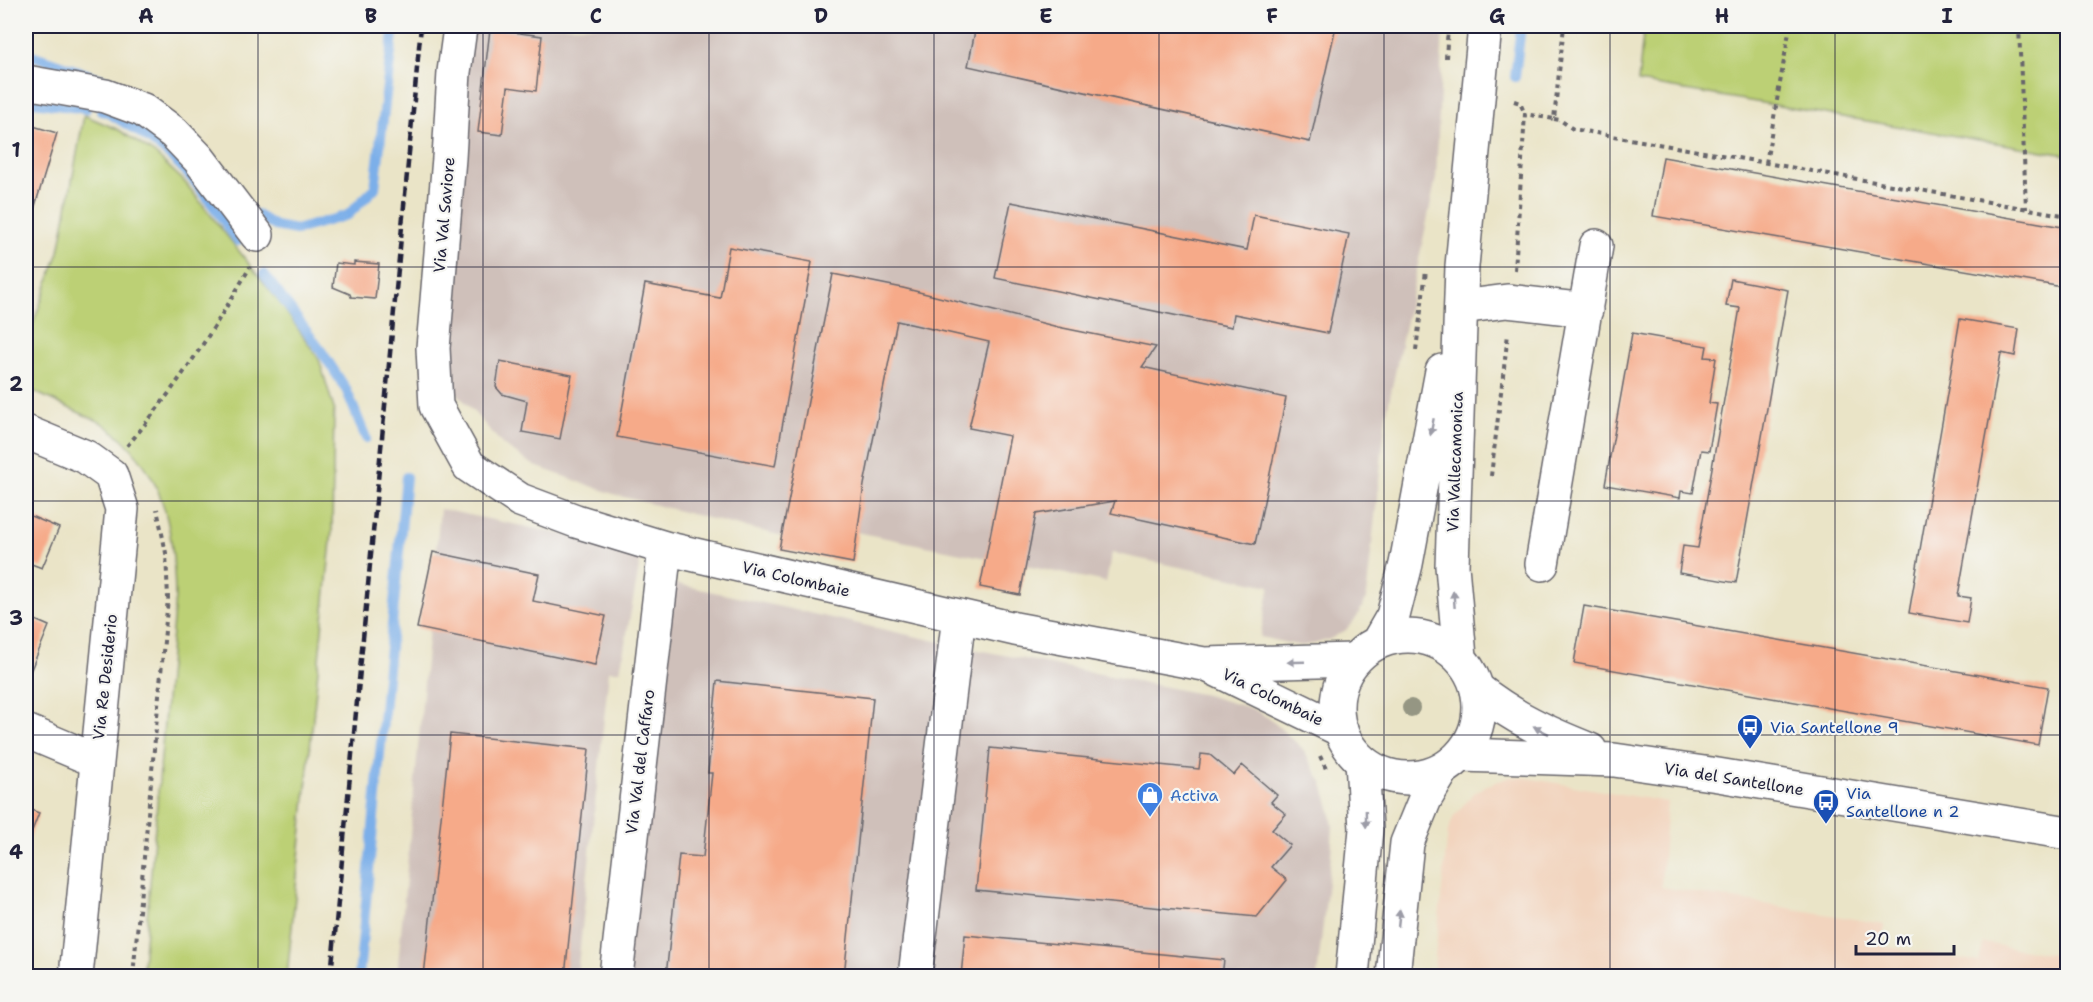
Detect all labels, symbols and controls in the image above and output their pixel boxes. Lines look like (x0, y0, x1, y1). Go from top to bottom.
text: A (138, 3, 154, 29)
text: B (365, 3, 377, 29)
text: C (590, 3, 602, 29)
text: D (814, 3, 828, 29)
text: E (1039, 3, 1053, 29)
text: F (1266, 3, 1278, 29)
text: G (1489, 3, 1505, 29)
text: H (1715, 3, 1729, 29)
text: I (1941, 3, 1953, 29)
text: 1 (11, 137, 21, 163)
street label: Via Val Saviore (428, 156, 460, 274)
text: 2 (9, 371, 23, 397)
street label: Via Vallecamonica (1442, 391, 1468, 533)
one-way arrow (1427, 417, 1436, 436)
street label: Via Colombaie (740, 556, 852, 602)
one-way arrow (1450, 590, 1459, 609)
text: 3 (9, 605, 23, 631)
street label: Via Re Desiderio (88, 613, 122, 741)
one-way arrow (1286, 657, 1305, 666)
street label: Via Colombaie (1219, 663, 1327, 731)
street label: Via Val del Caffaro (621, 688, 659, 836)
bus stop icon: Via Santellone 9 (1735, 712, 1765, 750)
place label: Via Santellone 9 (1770, 717, 1899, 738)
one-way arrow (1532, 725, 1549, 735)
street label: Via del Santellone (1663, 758, 1805, 800)
shop icon: Activa (1135, 780, 1165, 818)
place label: Via Santellone n 2 (1846, 783, 1959, 822)
place label: Activa (1170, 785, 1219, 806)
bus stop icon: Via Santellone n 2 (1811, 787, 1841, 825)
one-way arrow (1361, 810, 1371, 829)
text: 4 (9, 839, 23, 865)
one-way arrow (1394, 909, 1404, 928)
scale bar (1856, 918, 1954, 956)
text: 20 m (1865, 927, 1911, 951)

